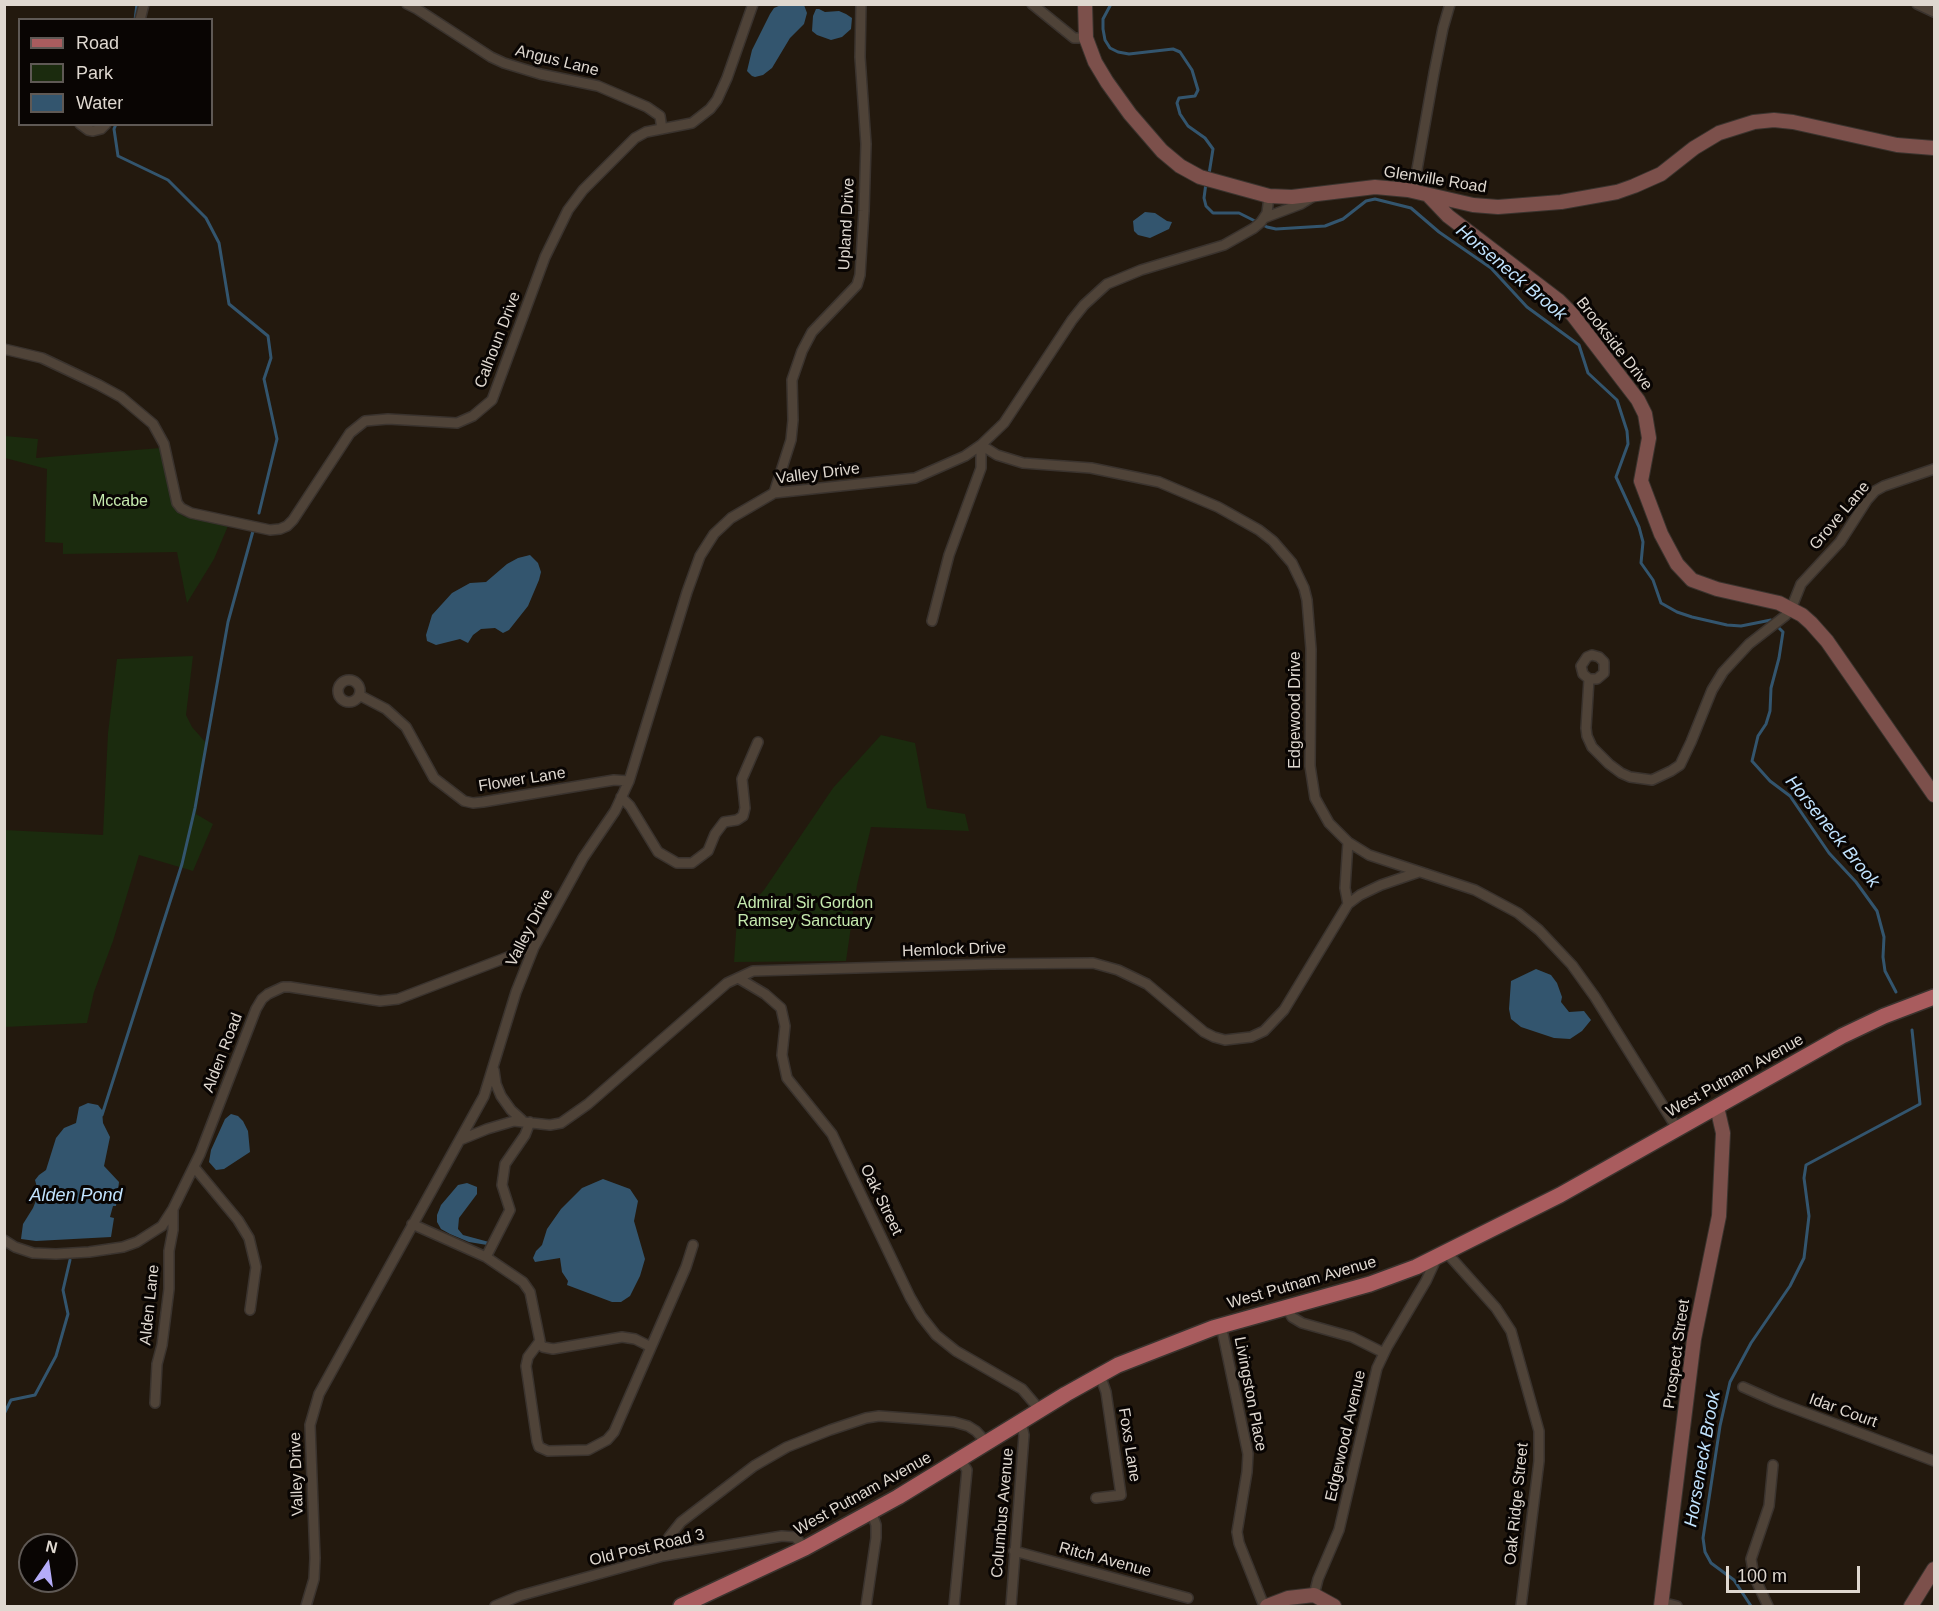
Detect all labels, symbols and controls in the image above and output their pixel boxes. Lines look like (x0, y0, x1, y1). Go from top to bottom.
legend (18, 18, 213, 126)
text: Road (76, 33, 119, 53)
street label: Angus Lane (513, 41, 601, 81)
text: Park (76, 63, 113, 83)
text: Water (76, 93, 123, 113)
street label: Glenville Road (1382, 162, 1488, 198)
street label: Upland Drive (835, 177, 859, 271)
water label: Horseneck Brook (1451, 220, 1571, 326)
street label: Calhoun Drive (471, 289, 525, 391)
street label: Brookside Drive (1572, 294, 1656, 394)
street label: Valley Drive (775, 459, 861, 489)
street label: Grove Lane (1806, 478, 1874, 554)
park label: Mccabe (92, 492, 148, 512)
street label: Edgewood Drive (1286, 651, 1306, 769)
street label: Flower Lane (477, 764, 567, 796)
water label: Horseneck Brook (1780, 772, 1884, 892)
street label: Valley Drive (502, 886, 558, 970)
park label: Admiral Sir Gordon Ramsey Sanctuary (737, 894, 873, 932)
street label: Hemlock Drive (902, 939, 1006, 961)
street label: Alden Road (199, 1011, 247, 1095)
street label: West Putnam Avenue (1663, 1030, 1807, 1122)
street label: Oak Street (856, 1161, 906, 1239)
water label: Alden Pond (29, 1185, 123, 1207)
street label: West Putnam Avenue (1225, 1253, 1379, 1313)
street label: Alden Lane (136, 1264, 164, 1346)
street label: Prospect Street (1660, 1298, 1694, 1410)
street label: Livingston Place (1229, 1335, 1271, 1453)
street label: Edgewood Avenue (1322, 1369, 1370, 1503)
water label: Horseneck Brook (1680, 1389, 1726, 1529)
street label: Idar Court (1806, 1390, 1880, 1432)
street label: Foxs Lane (1114, 1407, 1144, 1483)
street label: Valley Drive (286, 1432, 308, 1516)
street label: Oak Ridge Street (1501, 1442, 1533, 1566)
street label: Columbus Avenue (988, 1447, 1018, 1579)
street label: West Putnam Avenue (791, 1448, 935, 1540)
street label: Old Post Road 3 (588, 1525, 706, 1571)
north arrow (18, 1533, 78, 1593)
text: N (44, 1537, 59, 1557)
street label: Ritch Avenue (1057, 1538, 1153, 1582)
scale bar (1729, 1554, 1862, 1592)
text: 100 m (1737, 1566, 1787, 1586)

